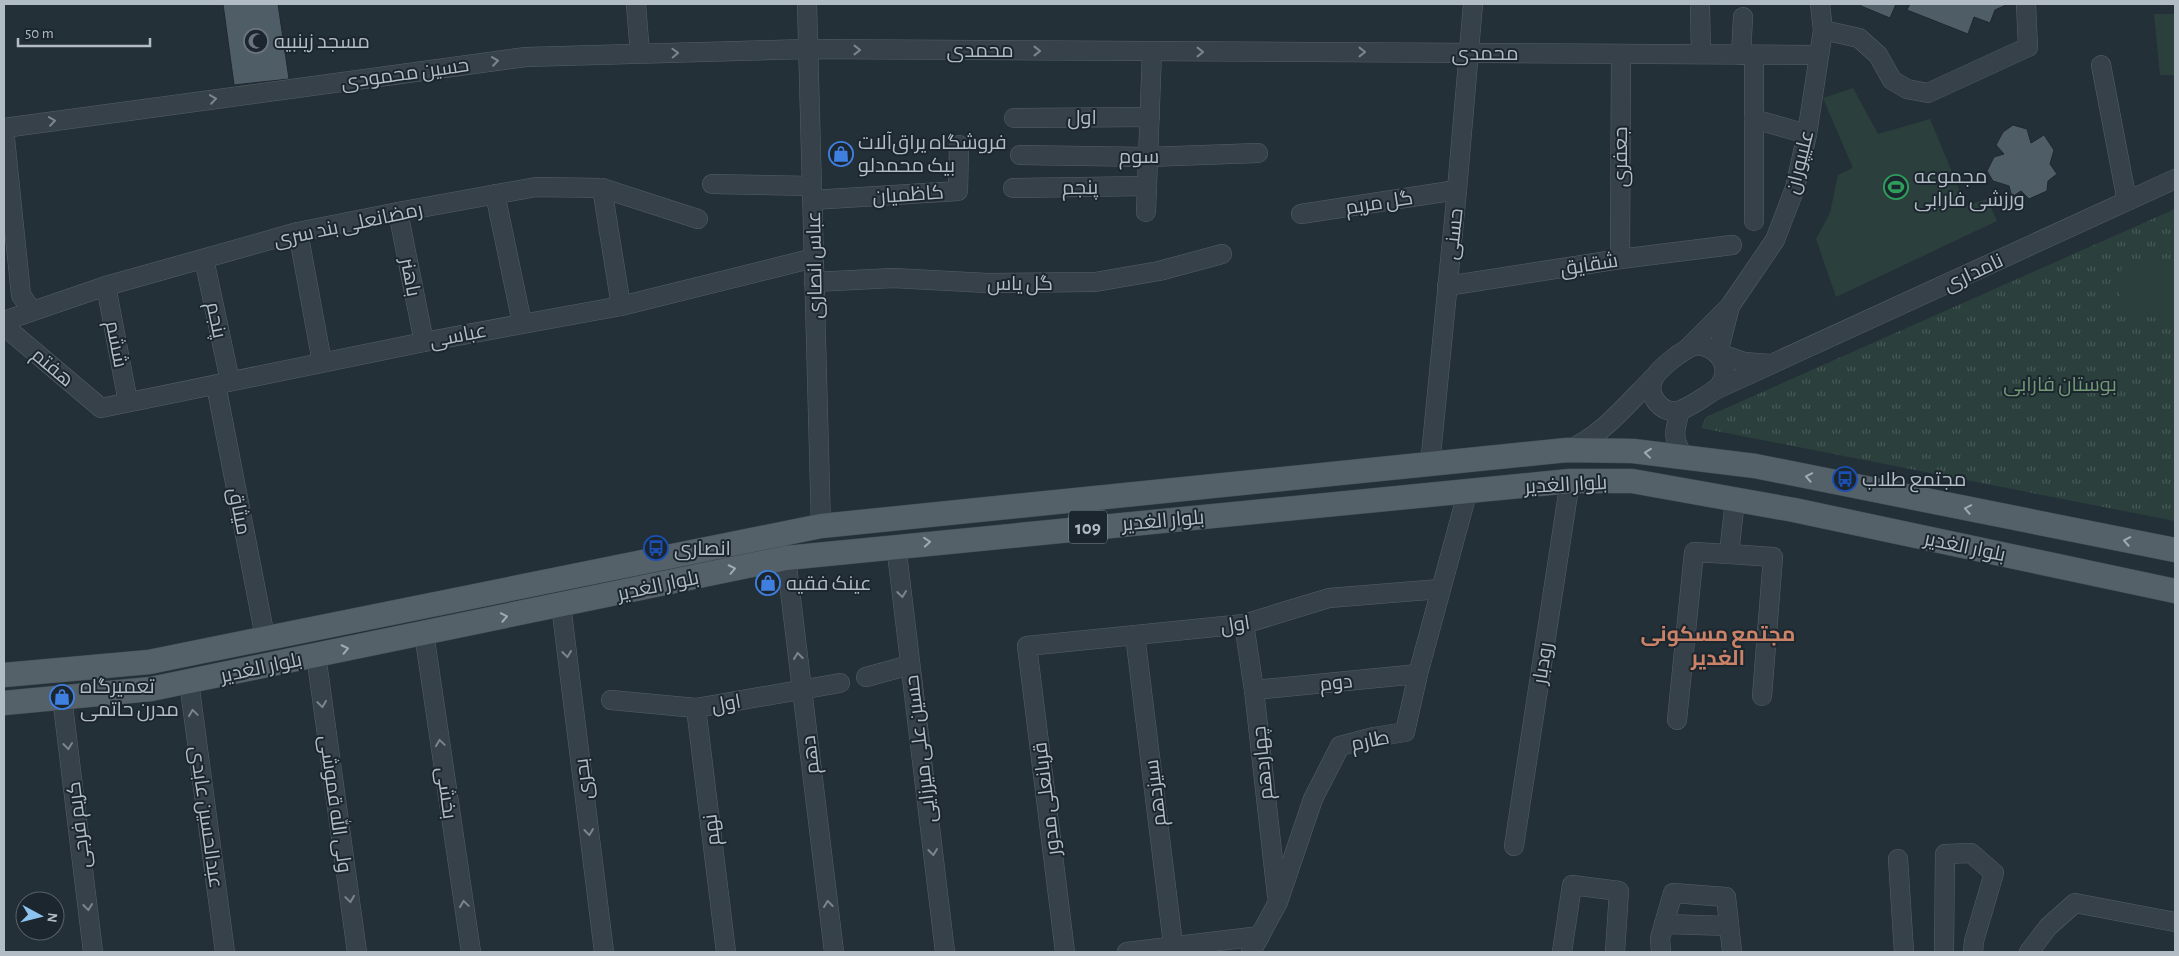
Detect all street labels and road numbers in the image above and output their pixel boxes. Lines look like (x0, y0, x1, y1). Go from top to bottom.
street label: محمدی (946, 41, 1014, 63)
street label: محمدی (1451, 44, 1519, 66)
street label: حسین محمودی (340, 55, 471, 95)
street label: اول (1067, 108, 1097, 130)
street label: جعفری (1611, 127, 1633, 187)
street label: علیپوران (1782, 128, 1820, 197)
street label: سوم (1119, 147, 1159, 170)
street label: پنجم (1062, 178, 1099, 201)
street label: کاظمیان (872, 183, 945, 209)
street label: گل مریم (1344, 188, 1415, 221)
street label: رمضانعلی بند سری (272, 199, 425, 252)
street label: حسنی (1441, 207, 1469, 261)
street label: عباس انصاری (804, 211, 828, 319)
street label: نامداری (1940, 250, 2007, 297)
street label: شقایق (1559, 251, 1620, 281)
street label: باهنر (395, 255, 424, 298)
street label: گل یاس (987, 274, 1053, 296)
street label: پنجم (200, 300, 230, 341)
street label: ششم (99, 319, 130, 370)
street label: عباسی (428, 321, 489, 353)
street label: هفتم (26, 345, 77, 393)
street label: بلوار الغدیر (1523, 473, 1608, 498)
street label: میثاق (223, 486, 253, 537)
street label: بلوار الغدیر (1120, 507, 1205, 536)
road number: 109 (1069, 511, 1107, 544)
street label: بلوار الغدیر (1921, 528, 2007, 566)
street label: بلوار الغدیر (615, 568, 701, 606)
street label: اول (1219, 613, 1252, 639)
street label: رودبار (1530, 641, 1557, 687)
street label: بلوار الغدیر (218, 650, 304, 688)
street label: دوم (1319, 671, 1354, 698)
street label: حسین علی میرزایی (902, 674, 942, 824)
street label: اول (710, 692, 743, 718)
street label: چهاردهم (1249, 725, 1280, 801)
street label: طارم (1349, 727, 1392, 758)
street label: ولی الله قموشی (313, 734, 359, 874)
street label: دهم (799, 734, 826, 775)
street label: قربانعلی مدور (1030, 741, 1066, 858)
street label: عبدالحسین عابدی (184, 745, 226, 890)
street label: بحری (572, 757, 598, 801)
street label: سیزدهم (1142, 758, 1173, 827)
street label: بخشی (430, 766, 460, 821)
street label: کریم فرجی (64, 780, 97, 869)
street label: نهم (700, 813, 727, 847)

